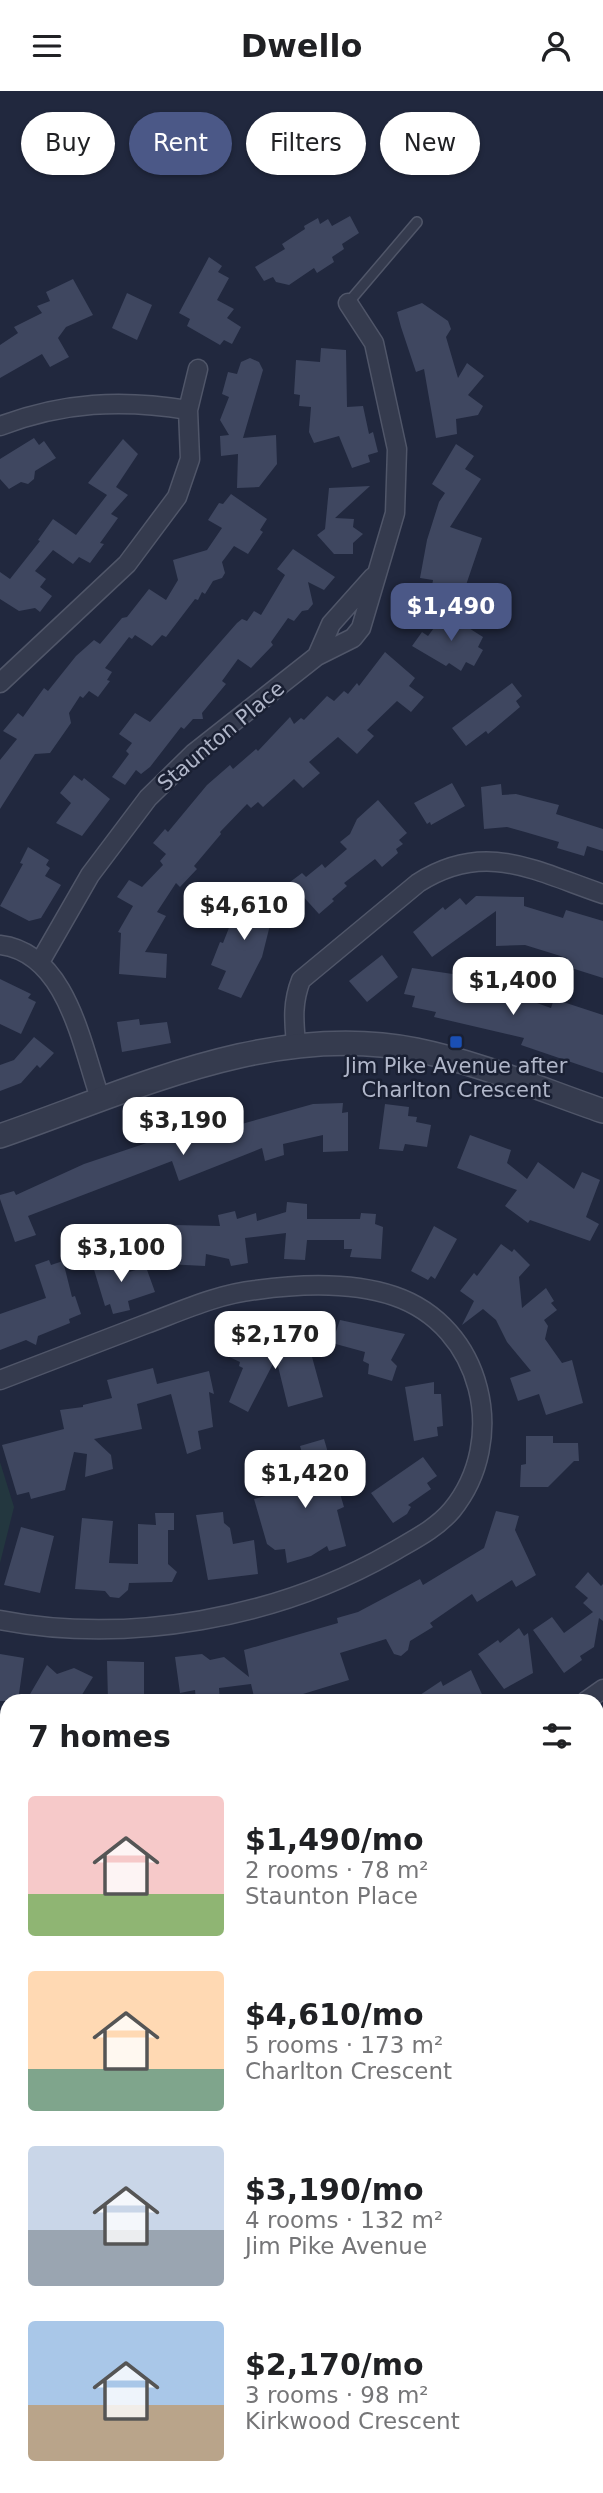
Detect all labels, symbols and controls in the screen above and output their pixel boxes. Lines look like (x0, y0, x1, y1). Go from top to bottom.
icon: menu (28, 27, 66, 65)
text: Dwello (241, 27, 362, 65)
icon: person (537, 27, 575, 65)
chip: Buy (21, 112, 115, 175)
chip: Rent (129, 112, 232, 175)
chip: Filters (246, 112, 366, 175)
chip: New (380, 112, 480, 175)
pin: $1,490 (394, 583, 508, 643)
text: $1,490 (407, 593, 495, 619)
street label: Staunton Place (153, 676, 289, 796)
pin: $4,610 (187, 883, 301, 942)
text: $4,610 (200, 892, 288, 918)
pin: $1,400 (456, 957, 570, 1017)
text: $1,400 (469, 967, 557, 993)
marker: Jim Pike Avenue after Charlton Crescent (448, 1034, 464, 1050)
place label: Jim Pike Avenue after Charlton Crescent (343, 1054, 568, 1102)
pin: $3,190 (126, 1097, 240, 1157)
text: $3,190 (139, 1107, 227, 1133)
pin: $3,100 (64, 1225, 178, 1284)
text: $3,100 (77, 1234, 165, 1260)
pin: $2,170 (218, 1311, 332, 1371)
text: $2,170 (231, 1321, 319, 1347)
pin: $1,420 (248, 1451, 362, 1510)
text: $1,420 (261, 1460, 349, 1486)
icon: filters (538, 1717, 576, 1755)
text: 7 homes (28, 1719, 171, 1754)
text: $1,490/mo (245, 1822, 424, 1857)
icon: home (84, 1824, 168, 1908)
text: 2 rooms · 78 m² (245, 1857, 429, 1883)
text: Staunton Place (245, 1883, 418, 1909)
text: $4,610/mo (245, 1997, 424, 2032)
icon: home (84, 1999, 168, 2083)
text: 5 rooms · 173 m² (245, 2032, 443, 2058)
text: Charlton Crescent (245, 2058, 452, 2084)
text: $3,190/mo (245, 2172, 424, 2207)
icon: home (84, 2174, 168, 2258)
text: 4 rooms · 132 m² (245, 2207, 443, 2233)
text: Jim Pike Avenue (245, 2233, 427, 2259)
text: $2,170/mo (245, 2347, 424, 2382)
icon: home (84, 2349, 168, 2433)
text: 3 rooms · 98 m² (245, 2382, 429, 2408)
text: Kirkwood Crescent (245, 2408, 460, 2434)

